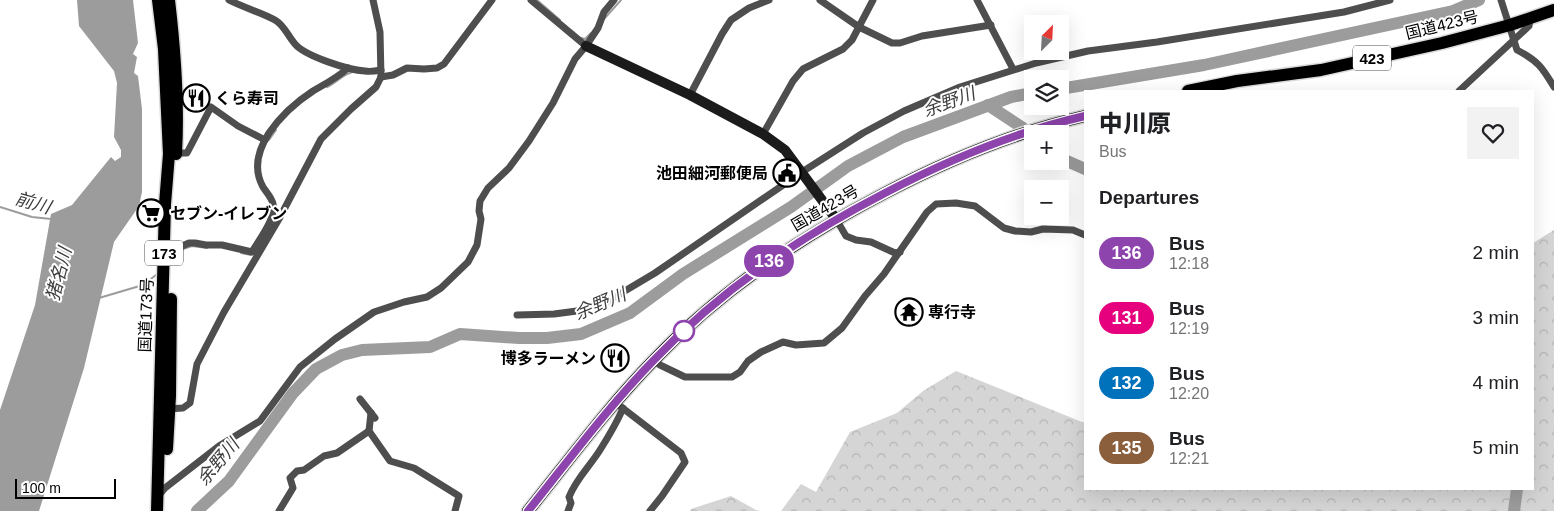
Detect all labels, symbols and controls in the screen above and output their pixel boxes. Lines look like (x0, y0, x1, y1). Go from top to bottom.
street label: 国道423号 (1404, 8, 1480, 42)
north arrow (1024, 15, 1069, 60)
map controls (1024, 15, 1069, 225)
road number: 423 (1353, 46, 1391, 70)
button: layers (1024, 70, 1069, 115)
restaurant icon: くら寿司 (181, 83, 211, 113)
water label: 余野川 (920, 83, 980, 121)
place label: くら寿司 (215, 90, 279, 107)
button: heart (1467, 107, 1519, 159)
text: 中川原 (1099, 110, 1171, 137)
button: + (1024, 125, 1069, 170)
text: Bus (1099, 143, 1127, 160)
public building icon: 池田細河郵便局 (772, 158, 802, 188)
place label: 池田細河郵便局 (656, 165, 768, 182)
button: − (1024, 180, 1069, 225)
street label: 国道423号 (788, 182, 862, 234)
text: Departures (1099, 187, 1199, 208)
water label: 前川 (13, 188, 55, 218)
supermarket icon: セブン-イレブン (136, 198, 166, 228)
place label: セブン-イレブン (170, 205, 287, 222)
text: Bus (1169, 233, 1205, 254)
road number: 173 (145, 240, 183, 266)
text: 2 min (1473, 242, 1519, 263)
water label: 猪名川 (43, 243, 76, 303)
text: 136 (1111, 243, 1142, 263)
line badge: 136 (740, 245, 798, 277)
text: 136 (754, 251, 784, 271)
text: 12:18 (1169, 255, 1209, 272)
street label: 国道173号 (136, 277, 156, 353)
water label: 余野川 (571, 283, 631, 324)
temple icon: 専行寺 (894, 297, 924, 327)
text: Bus (1169, 298, 1205, 319)
place label: 専行寺 (928, 304, 976, 321)
text: 3 min (1473, 307, 1519, 328)
text: 131 (1111, 308, 1142, 328)
unlabelled marker (673, 320, 695, 342)
text: 12:19 (1169, 320, 1209, 337)
restaurant icon: 博多ラーメン (600, 343, 630, 373)
place label: 博多ラーメン (501, 349, 596, 367)
text: Bus (1169, 363, 1205, 384)
text: 4 min (1473, 372, 1519, 393)
text: 132 (1111, 373, 1142, 393)
text: 12:20 (1169, 385, 1209, 402)
text: Bus (1169, 428, 1205, 449)
water label: 余野川 (193, 433, 244, 489)
text: 5 min (1473, 437, 1519, 458)
text: 135 (1111, 438, 1142, 458)
text: 12:21 (1169, 450, 1209, 467)
scale bar (15, 476, 116, 499)
text: 100 m (22, 480, 61, 496)

